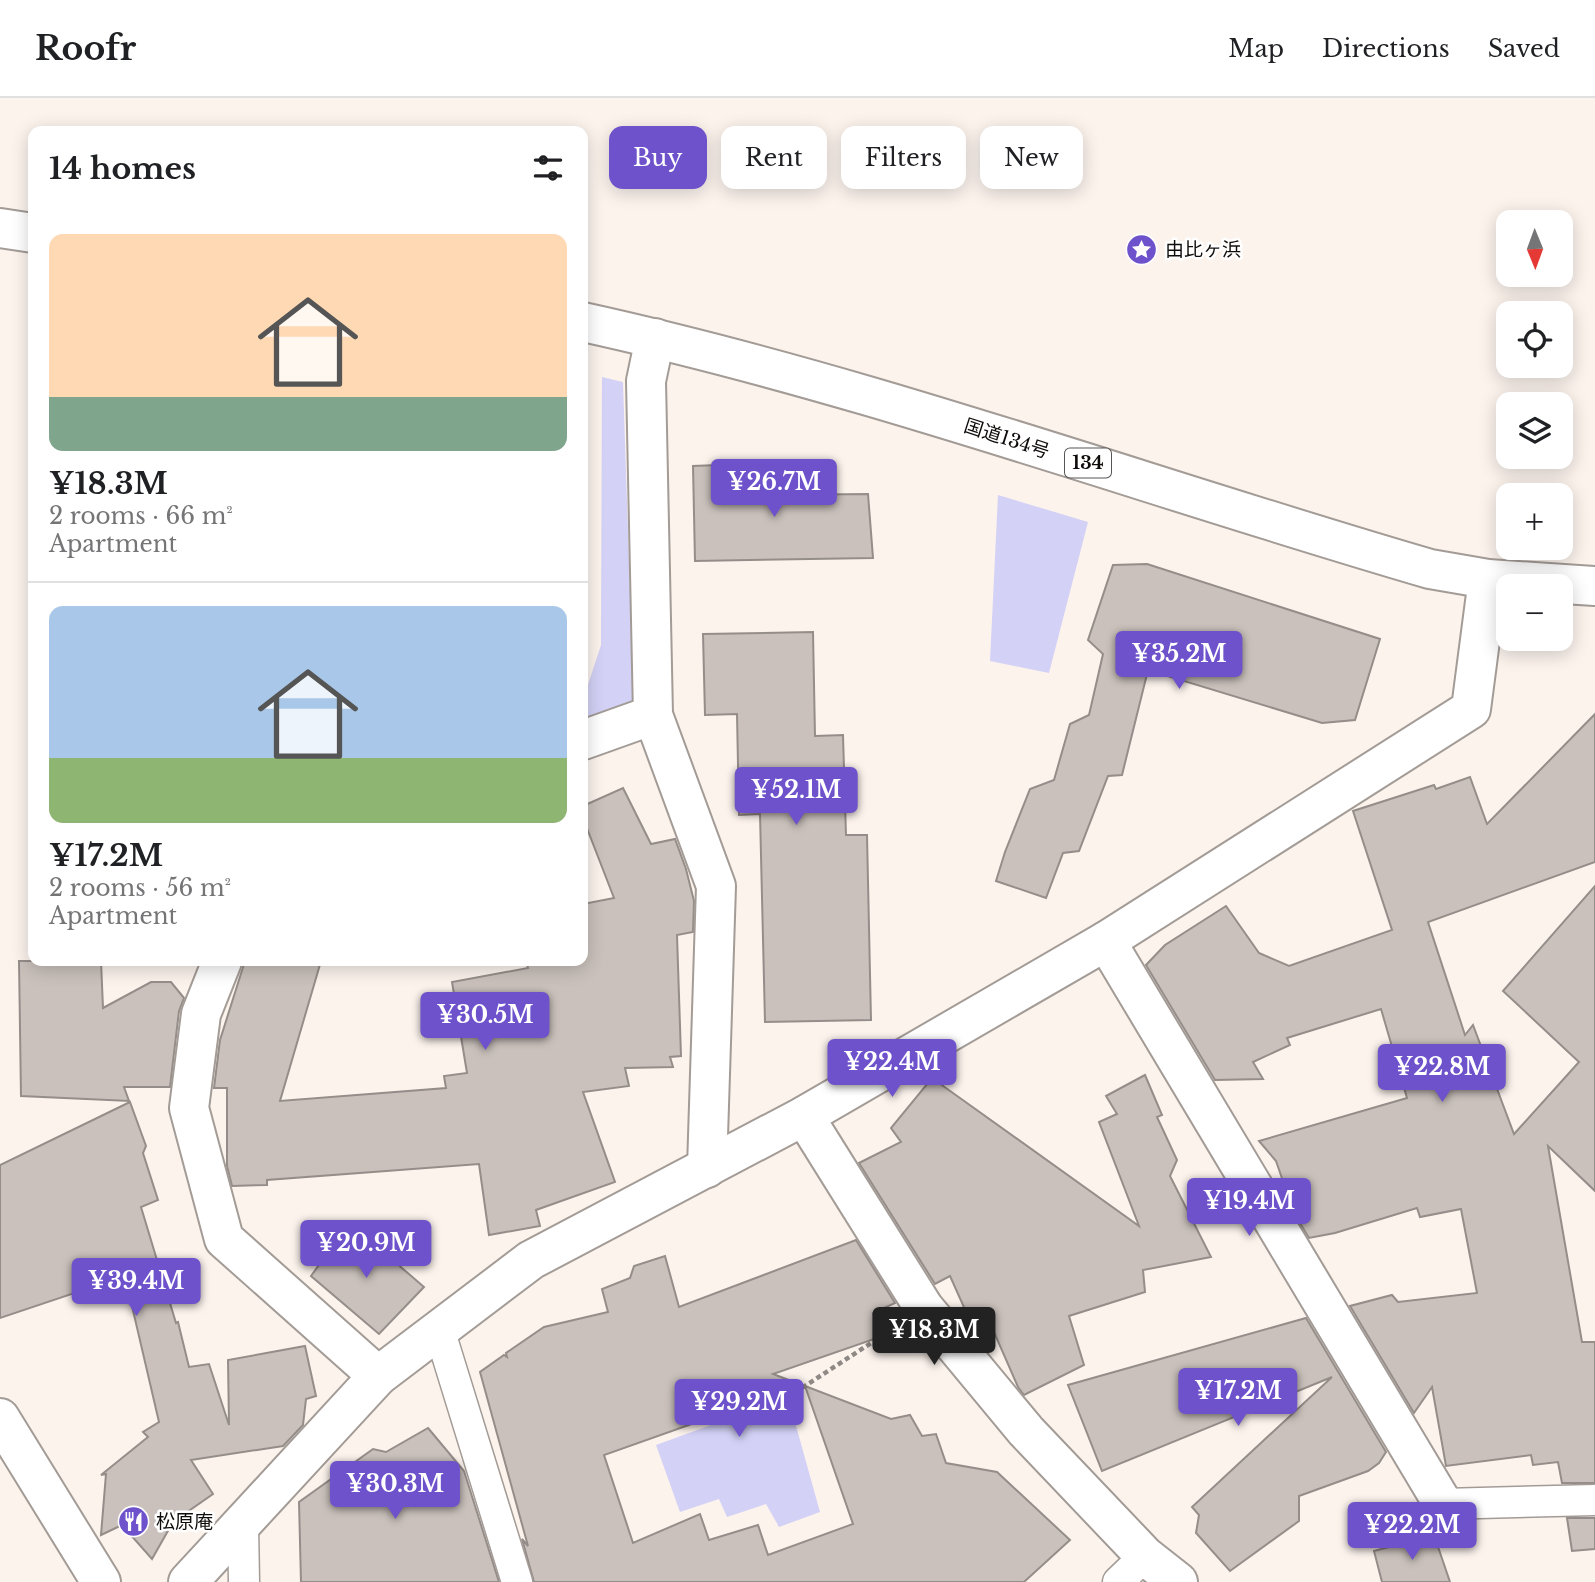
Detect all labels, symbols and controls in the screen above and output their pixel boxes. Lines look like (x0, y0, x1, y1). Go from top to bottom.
text: Roofr (35, 28, 136, 69)
text: Map (1228, 34, 1284, 63)
text: Directions (1322, 34, 1450, 63)
text: Saved (1488, 34, 1560, 63)
chip: Buy (609, 126, 707, 189)
chip: Rent (721, 126, 827, 189)
chip: Filters (841, 126, 966, 189)
chip: New (980, 126, 1083, 189)
icon: filters (529, 149, 567, 187)
text: 14 homes (49, 150, 196, 187)
north arrow (1496, 210, 1573, 287)
map controls (1496, 210, 1573, 651)
place icon: 由比ヶ浜 (1125, 232, 1159, 266)
place label: 由比ヶ浜 (1165, 238, 1241, 261)
icon: home (245, 279, 371, 405)
button: locate (1496, 301, 1573, 378)
button: layers (1496, 392, 1573, 469)
street label: 国道134号 (961, 414, 1052, 463)
road number: 134 (1065, 449, 1111, 478)
pin: ¥26.7M (717, 460, 831, 519)
text: ¥18.3M (49, 465, 168, 502)
text: ¥26.7M (727, 468, 821, 496)
button: + (1496, 483, 1573, 560)
text: 2 rooms · 66 m² (49, 502, 233, 530)
text: Apartment (49, 530, 177, 558)
button: − (1496, 574, 1573, 651)
pin: ¥35.2M (1122, 632, 1236, 691)
text: ¥35.2M (1131, 640, 1227, 668)
icon: home (245, 651, 371, 777)
pin: ¥52.1M (739, 768, 853, 827)
text: ¥52.1M (751, 776, 841, 804)
text: ¥17.2M (49, 837, 163, 874)
text: 2 rooms · 56 m² (49, 874, 231, 902)
text: Apartment (49, 902, 177, 930)
pin: ¥30.5M (428, 992, 542, 1052)
text: ¥30.5M (436, 1001, 534, 1029)
pin: ¥22.4M (835, 1040, 949, 1099)
pin: ¥22.8M (1385, 1044, 1499, 1104)
text: ¥22.4M (843, 1048, 941, 1076)
text: ¥22.8M (1394, 1053, 1490, 1081)
pin: ¥19.4M (1192, 1178, 1306, 1238)
text: ¥19.4M (1203, 1187, 1295, 1215)
pin: ¥20.9M (309, 1220, 423, 1280)
text: ¥20.9M (316, 1229, 416, 1257)
pin: ¥39.4M (79, 1258, 193, 1318)
text: ¥39.4M (88, 1267, 184, 1295)
pin: ¥18.3M (877, 1308, 991, 1367)
text: ¥18.3M (888, 1316, 980, 1344)
pin: ¥17.2M (1181, 1368, 1295, 1428)
text: ¥17.2M (1194, 1377, 1282, 1405)
pin: ¥29.2M (682, 1380, 796, 1439)
text: ¥29.2M (691, 1388, 787, 1416)
pin: ¥30.3M (338, 1462, 452, 1521)
text: ¥30.3M (346, 1470, 444, 1498)
pin: ¥22.2M (1355, 1502, 1469, 1562)
restaurant icon: 松原庵 (116, 1504, 150, 1538)
place label: 松原庵 (156, 1510, 213, 1533)
text: ¥22.2M (1364, 1511, 1460, 1539)

